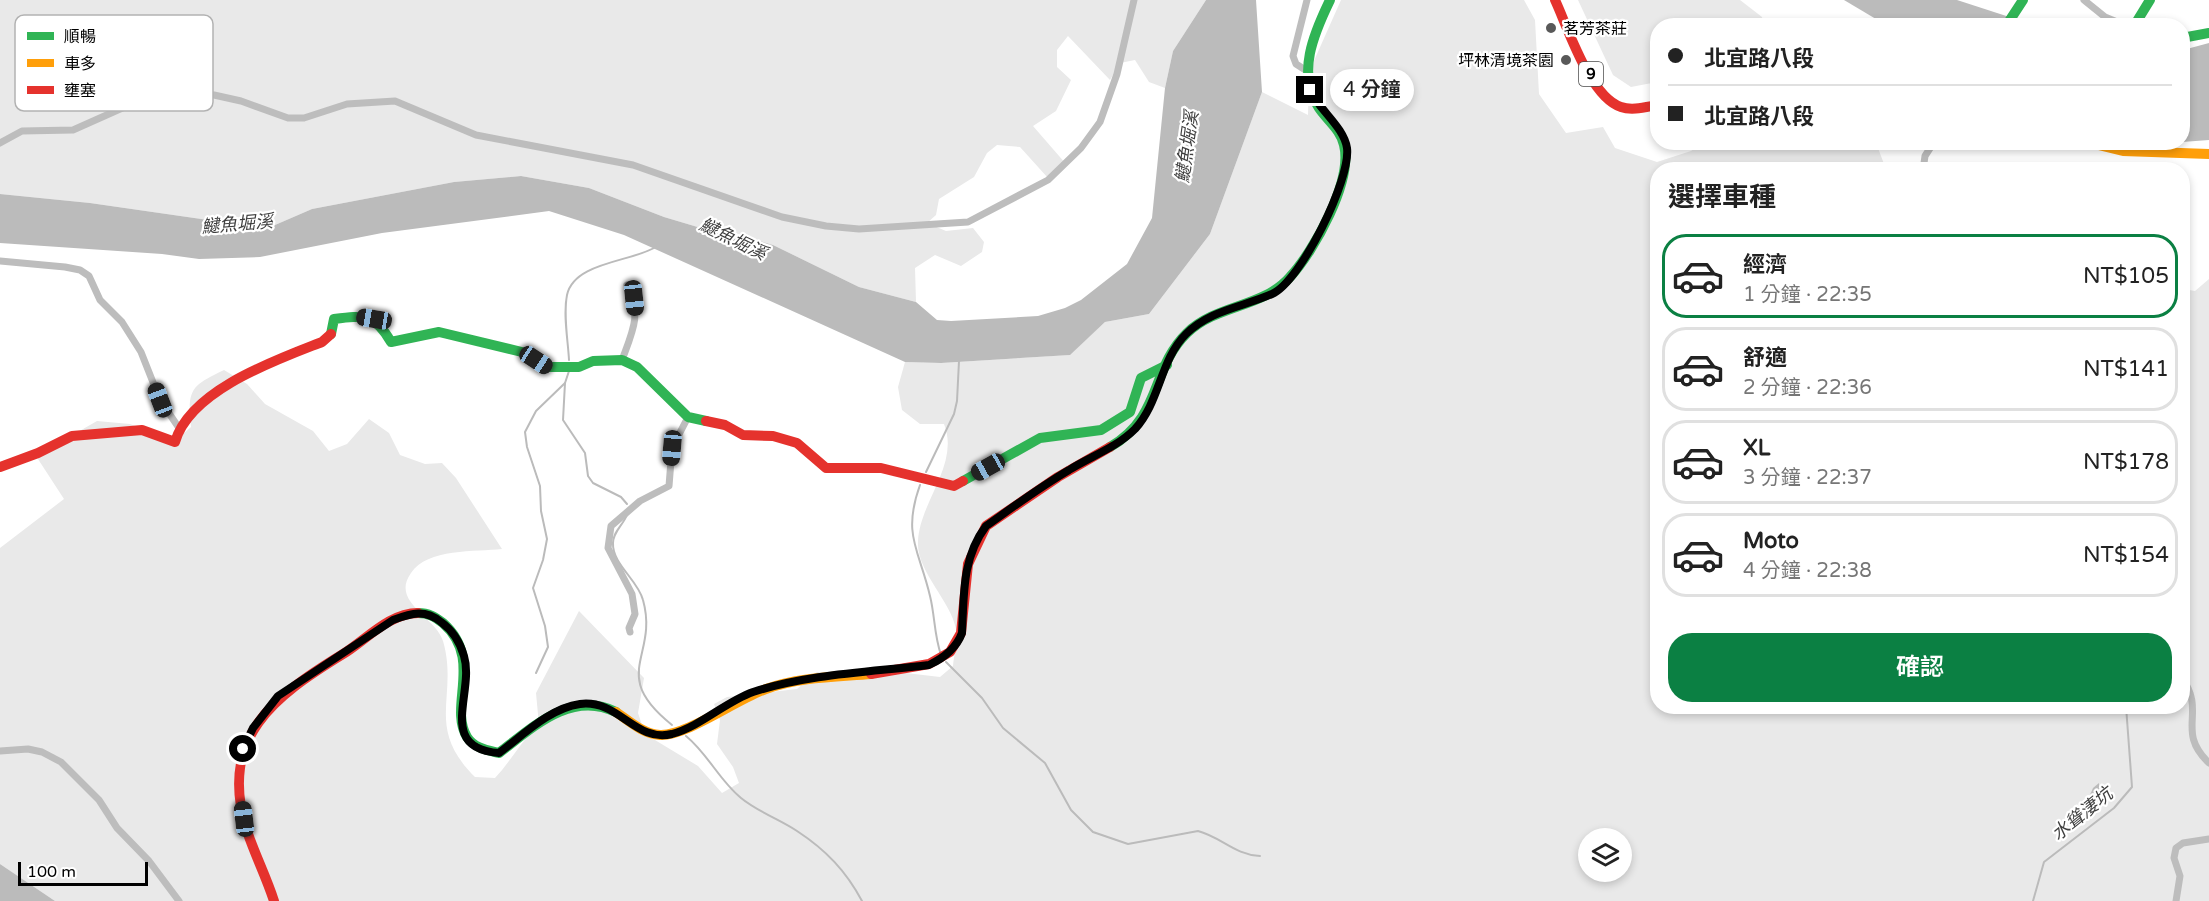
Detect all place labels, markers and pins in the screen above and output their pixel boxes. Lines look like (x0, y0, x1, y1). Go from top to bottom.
place label: 茗芳茶莊 (1563, 19, 1627, 39)
marker: 茗芳茶莊 (1544, 21, 1558, 35)
place label: 坪林清境茶園 (1458, 51, 1554, 71)
marker: 坪林清境茶園 (1559, 53, 1573, 67)

